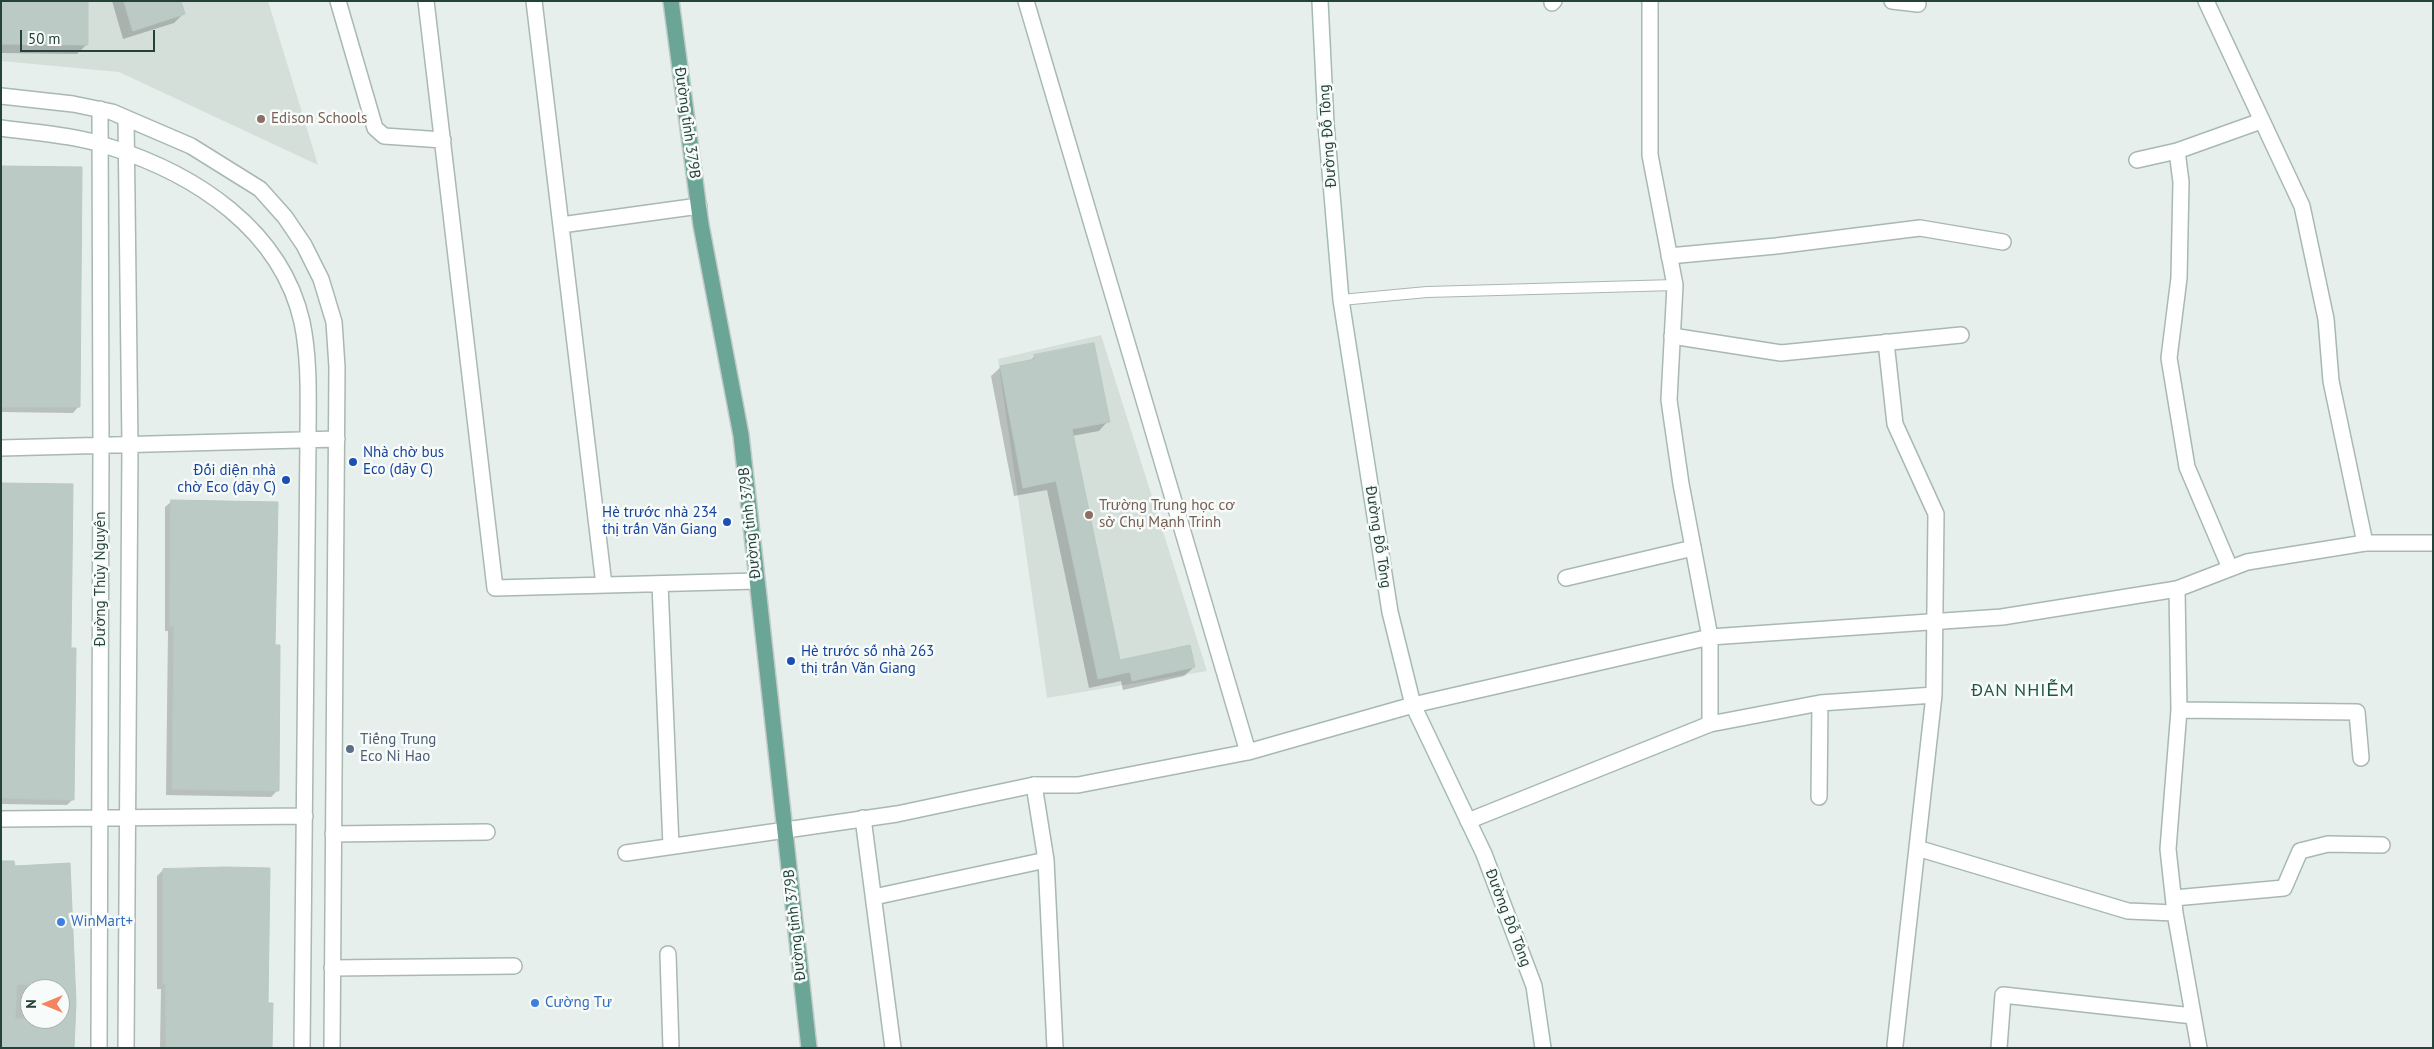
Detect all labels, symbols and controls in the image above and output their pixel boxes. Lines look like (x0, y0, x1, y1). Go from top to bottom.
scale bar (22, 20, 158, 52)
text: 50 m (28, 29, 61, 48)
street label: Đường tỉnh 379B (670, 66, 704, 180)
street label: Đường Đỗ Tông (1315, 84, 1341, 188)
place label: Edison Schools (271, 110, 367, 128)
marker: Edison Schools (255, 113, 267, 125)
place label: Nhà chờ bus Eco (dãy C) (363, 444, 444, 479)
marker: Nhà chờ bus Eco (dãy C) (347, 456, 359, 468)
place label: Đối diện nhà chờ Eco (dãy C) (177, 462, 276, 497)
street label: Đường tỉnh 379B (735, 466, 765, 580)
marker: Đối diện nhà chờ Eco (dãy C) (280, 474, 292, 486)
street label: Đường Đỗ Tông (1361, 485, 1395, 589)
place label: Trường Trung học cơ sở Chụ Mạnh Trinh (1099, 497, 1235, 532)
place label: Hè trước nhà 234 thị trấn Văn Giang (602, 504, 717, 539)
marker: Trường Trung học cơ sở Chụ Mạnh Trinh (1083, 509, 1095, 521)
street label: Đường Thủy Nguyên (92, 512, 110, 646)
marker: Hè trước nhà 234 thị trấn Văn Giang (721, 516, 733, 528)
place label: Hè trước số nhà 263 thị trấn Văn Giang (801, 643, 934, 678)
marker: Hè trước số nhà 263 thị trấn Văn Giang (785, 655, 797, 667)
district label: ĐAN NHIỄM (1970, 680, 2076, 702)
place label: Tiếng Trung Eco Ni Hao (360, 731, 436, 766)
marker: Tiếng Trung Eco Ni Hao (344, 743, 356, 755)
street label: Đường Đỗ Tông (1481, 867, 1535, 969)
street label: Đường tỉnh 379B (780, 868, 810, 982)
place label: WinMart+ (71, 913, 133, 931)
marker: WinMart+ (55, 916, 67, 928)
north arrow (20, 979, 70, 1029)
place label: Cường Tư (545, 994, 612, 1012)
marker: Cường Tư (529, 997, 541, 1009)
text: N (22, 999, 40, 1009)

